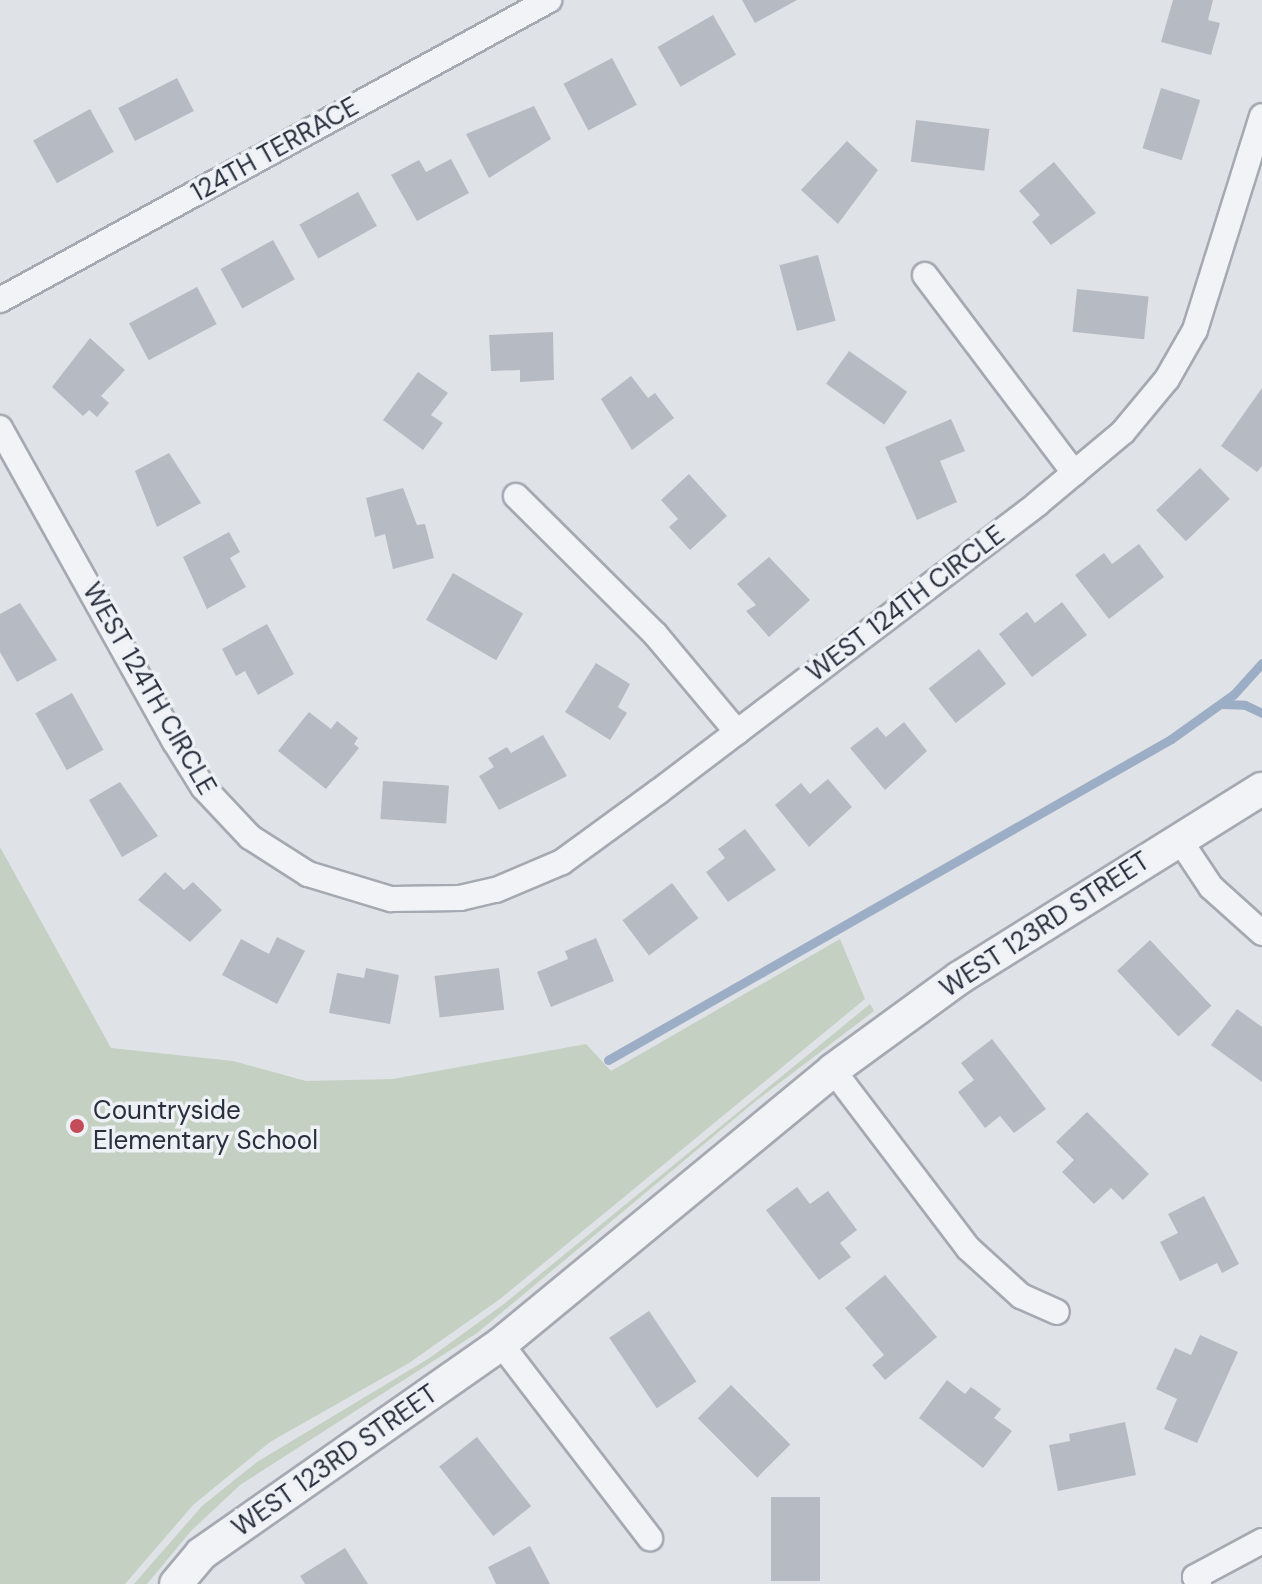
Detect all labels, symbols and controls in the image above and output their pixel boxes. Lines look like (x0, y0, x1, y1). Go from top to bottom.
street label: 124TH TERRACE (186, 91, 364, 209)
street label: WEST 124TH CIRCLE (801, 519, 1011, 689)
street label: WEST 124TH CIRCLE (76, 577, 222, 801)
street label: WEST 123RD STREET (934, 846, 1156, 1004)
place label: Countryside Elementary School (93, 1095, 318, 1156)
marker: Countryside Elementary School (68, 1117, 86, 1135)
street label: WEST 123RD STREET (226, 1378, 444, 1544)

